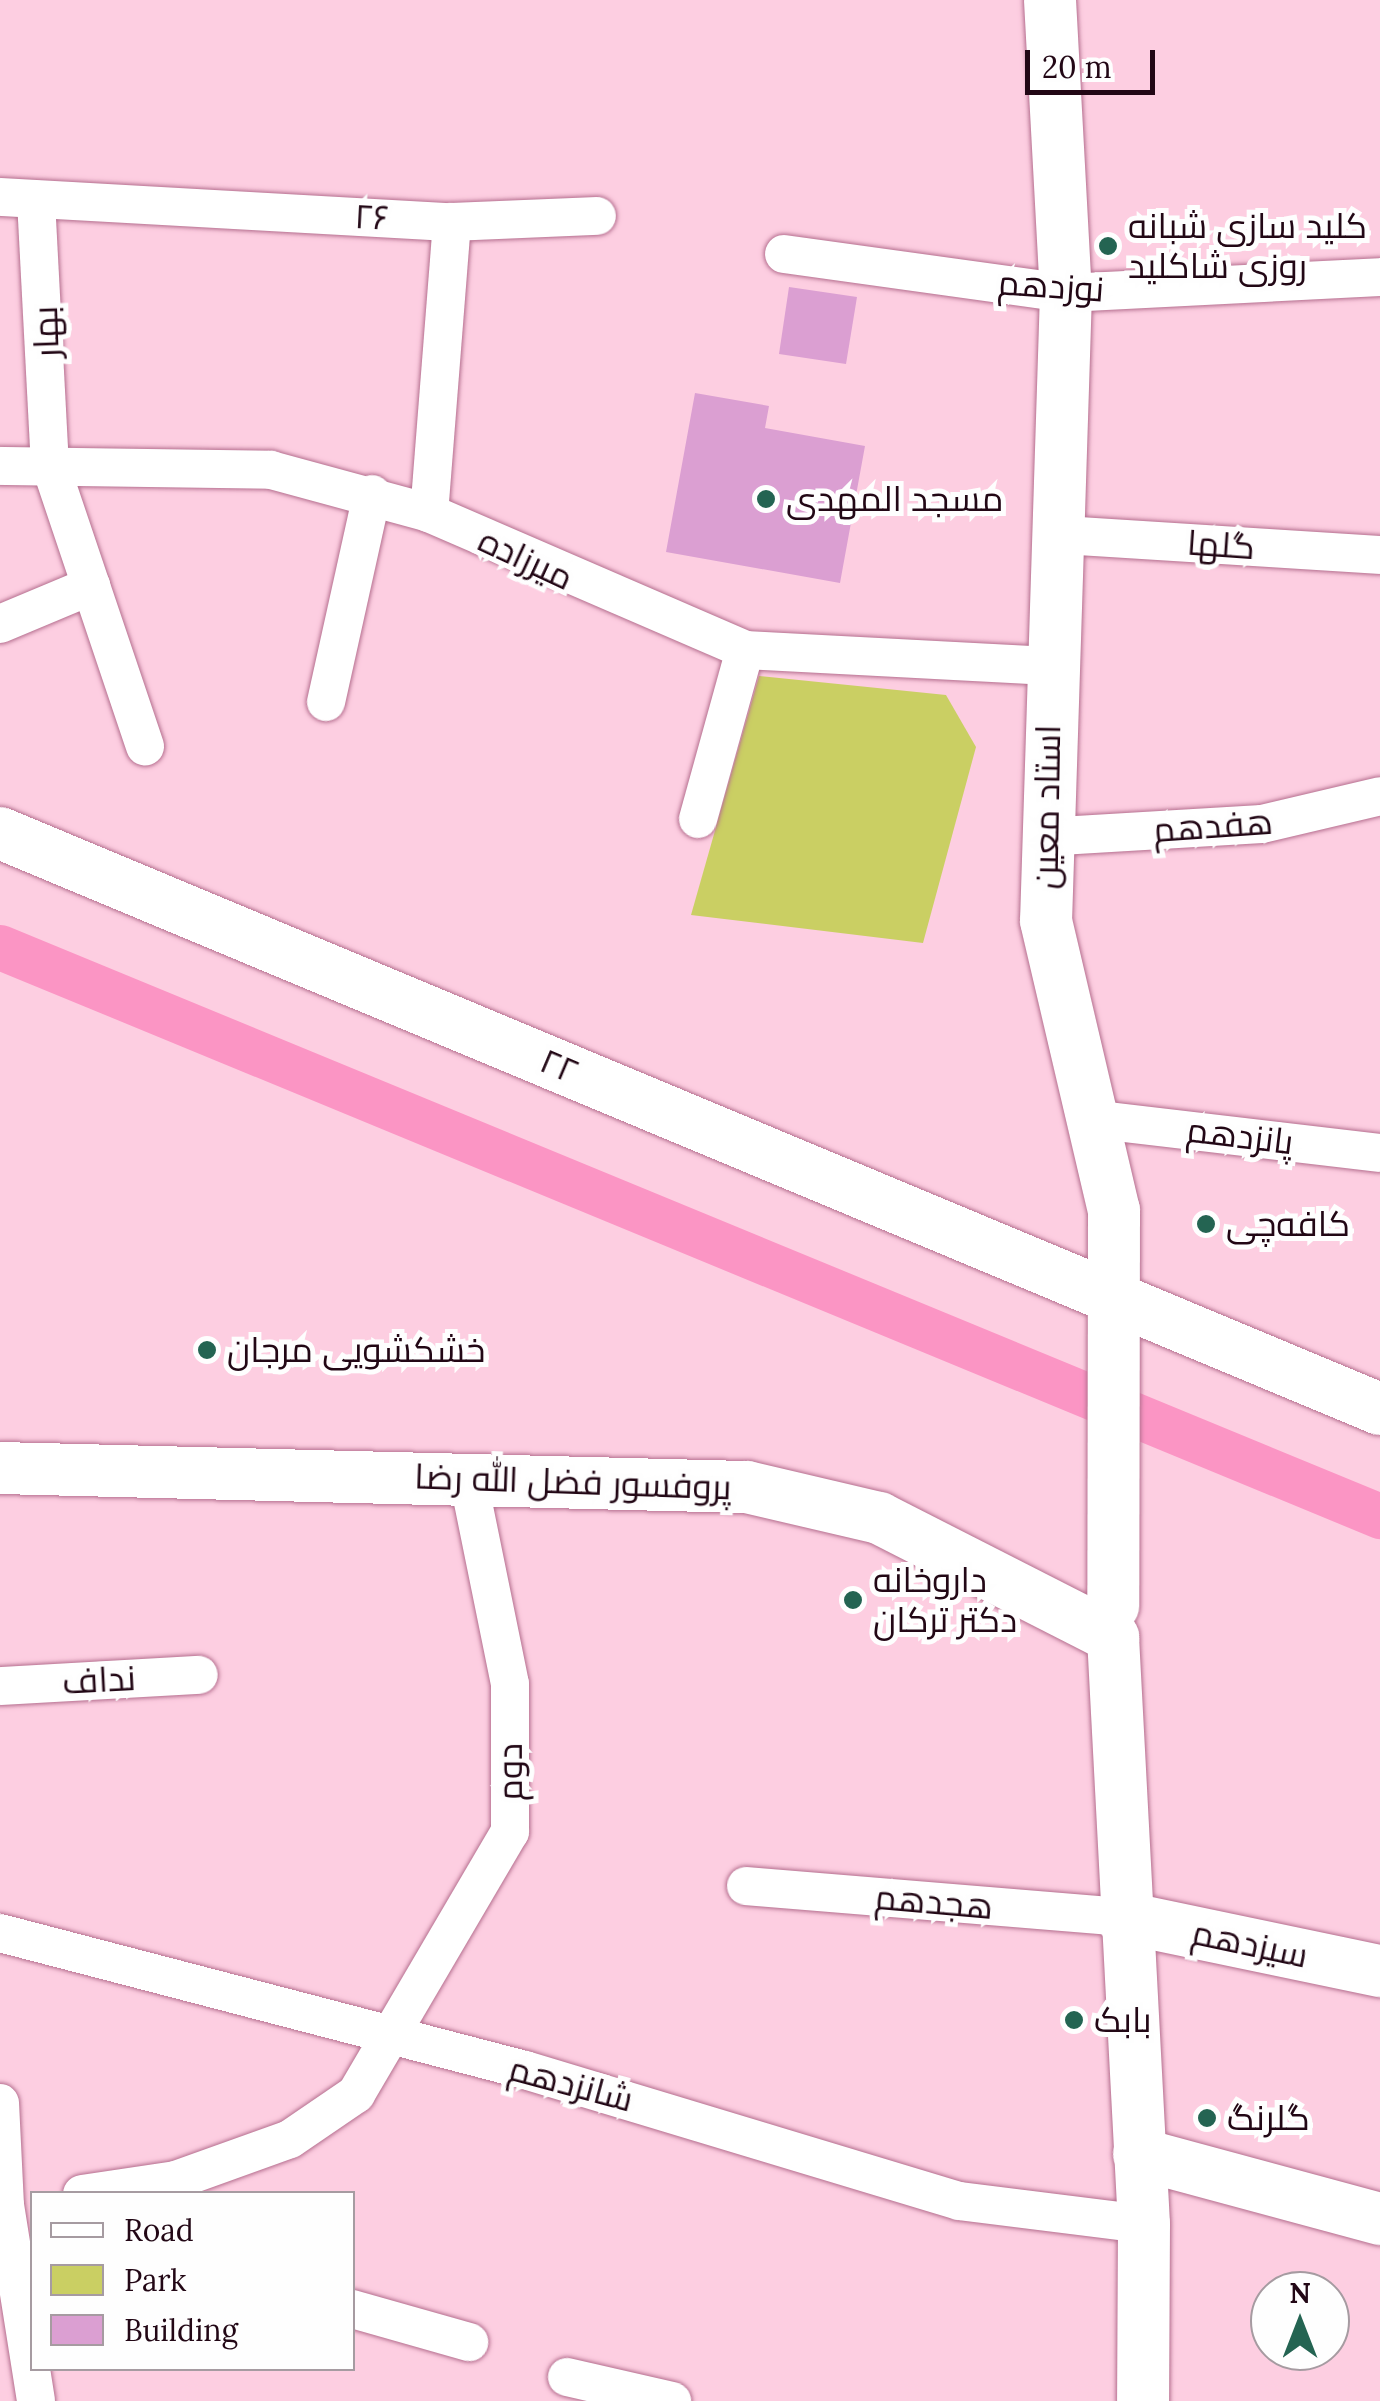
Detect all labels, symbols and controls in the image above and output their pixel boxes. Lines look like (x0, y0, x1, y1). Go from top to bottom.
scale bar (1030, 30, 1160, 92)
text: 20 m (1042, 48, 1111, 86)
street label: ۲۶ (353, 195, 391, 239)
place label: کلید سازی شبانه روزی شاکلید (1128, 205, 1367, 287)
marker: کلید سازی شبانه روزی شاکلید (1097, 235, 1119, 257)
street label: نوزدهم (996, 261, 1106, 311)
street label: بهار (24, 305, 68, 359)
place label: مسجد المهدی (786, 478, 1003, 520)
marker: مسجد المهدی (755, 488, 777, 510)
street label: میرزاده (472, 519, 580, 599)
street label: گلها (1186, 522, 1256, 568)
street label: استاد معین (1025, 724, 1069, 890)
street label: هفدهم (1152, 801, 1274, 851)
street label: ۲۲ (534, 1039, 584, 1093)
street label: پانزدهم (1184, 1109, 1296, 1163)
place label: کافه‌چی (1226, 1203, 1350, 1245)
marker: کافه‌چی (1195, 1213, 1217, 1235)
place label: خشکشویی مرجان (227, 1329, 485, 1371)
marker: خشکشویی مرجان (196, 1339, 218, 1361)
street label: پروفسور فضل الله رضا (414, 1455, 732, 1509)
place label: داروخانه دکتر ترکان (873, 1559, 1017, 1641)
marker: داروخانه دکتر ترکان (842, 1589, 864, 1611)
street label: نداف (61, 1657, 137, 1703)
street label: دوم (489, 1743, 531, 1801)
street label: هجدهم (873, 1876, 995, 1928)
street label: سیزدهم (1188, 1911, 1312, 1977)
place label: بابک (1094, 1999, 1152, 2041)
marker: بابک (1063, 2009, 1085, 2031)
street label: شانزدهم (504, 2047, 638, 2121)
place label: گلرنگ (1227, 2097, 1310, 2139)
marker: گلرنگ (1196, 2107, 1218, 2129)
legend (30, 2191, 355, 2371)
text: Road (124, 2211, 194, 2249)
text: Park (124, 2261, 186, 2299)
north arrow (1250, 2271, 1350, 2371)
text: N (1289, 2275, 1311, 2311)
text: Building (124, 2311, 238, 2349)

